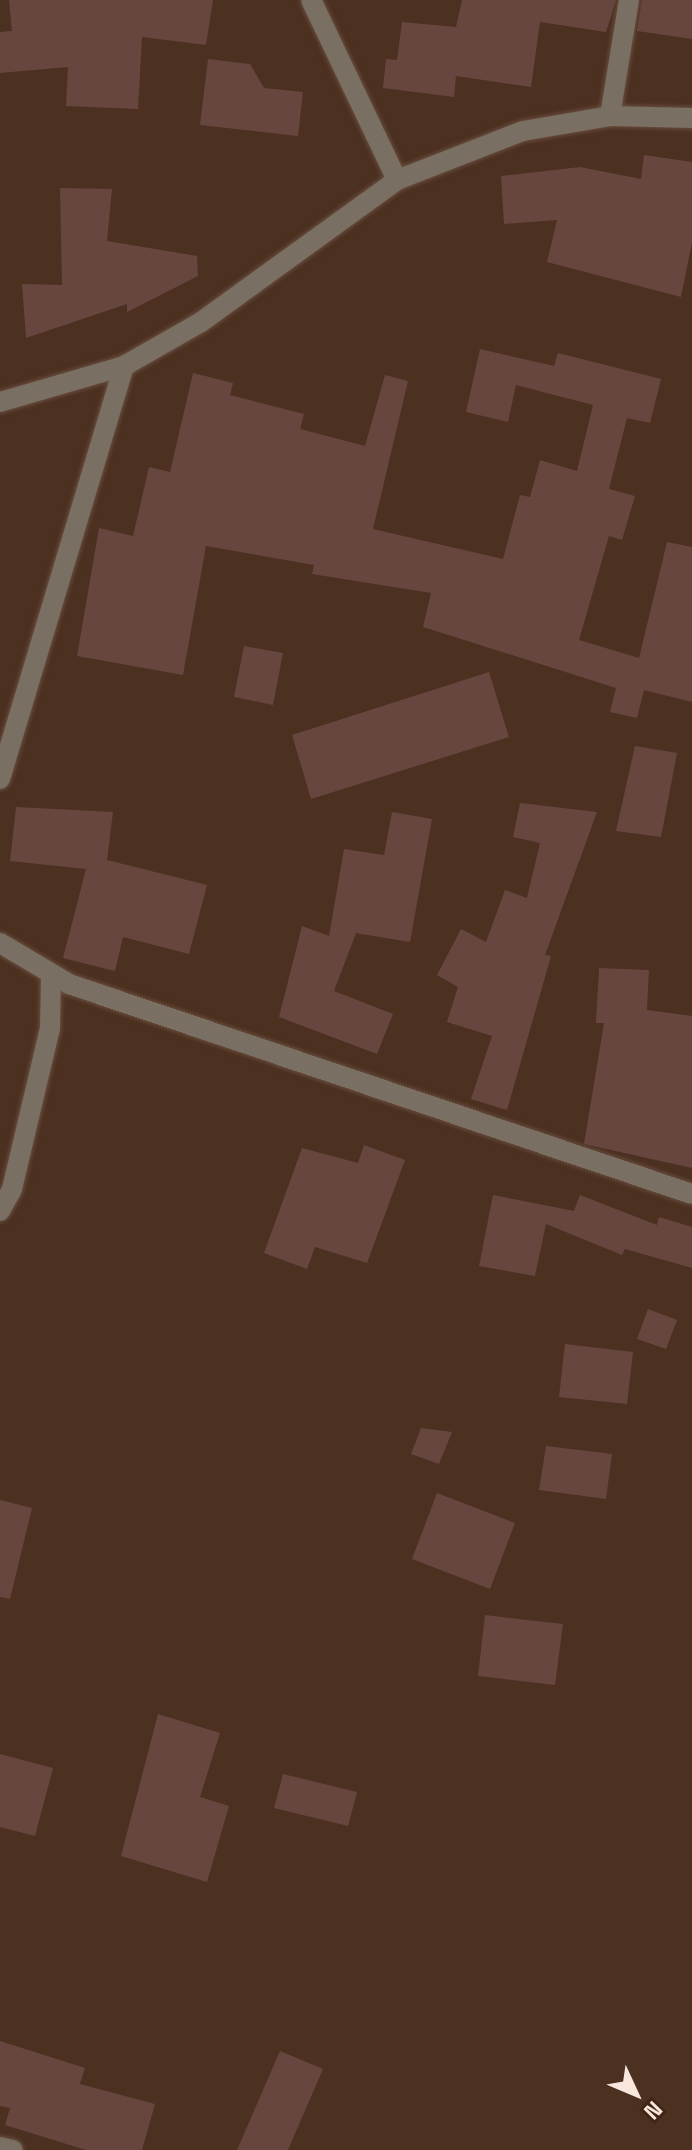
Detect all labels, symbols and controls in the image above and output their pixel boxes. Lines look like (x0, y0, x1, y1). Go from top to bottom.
north arrow (596, 2054, 676, 2134)
text: N (638, 2096, 668, 2126)

